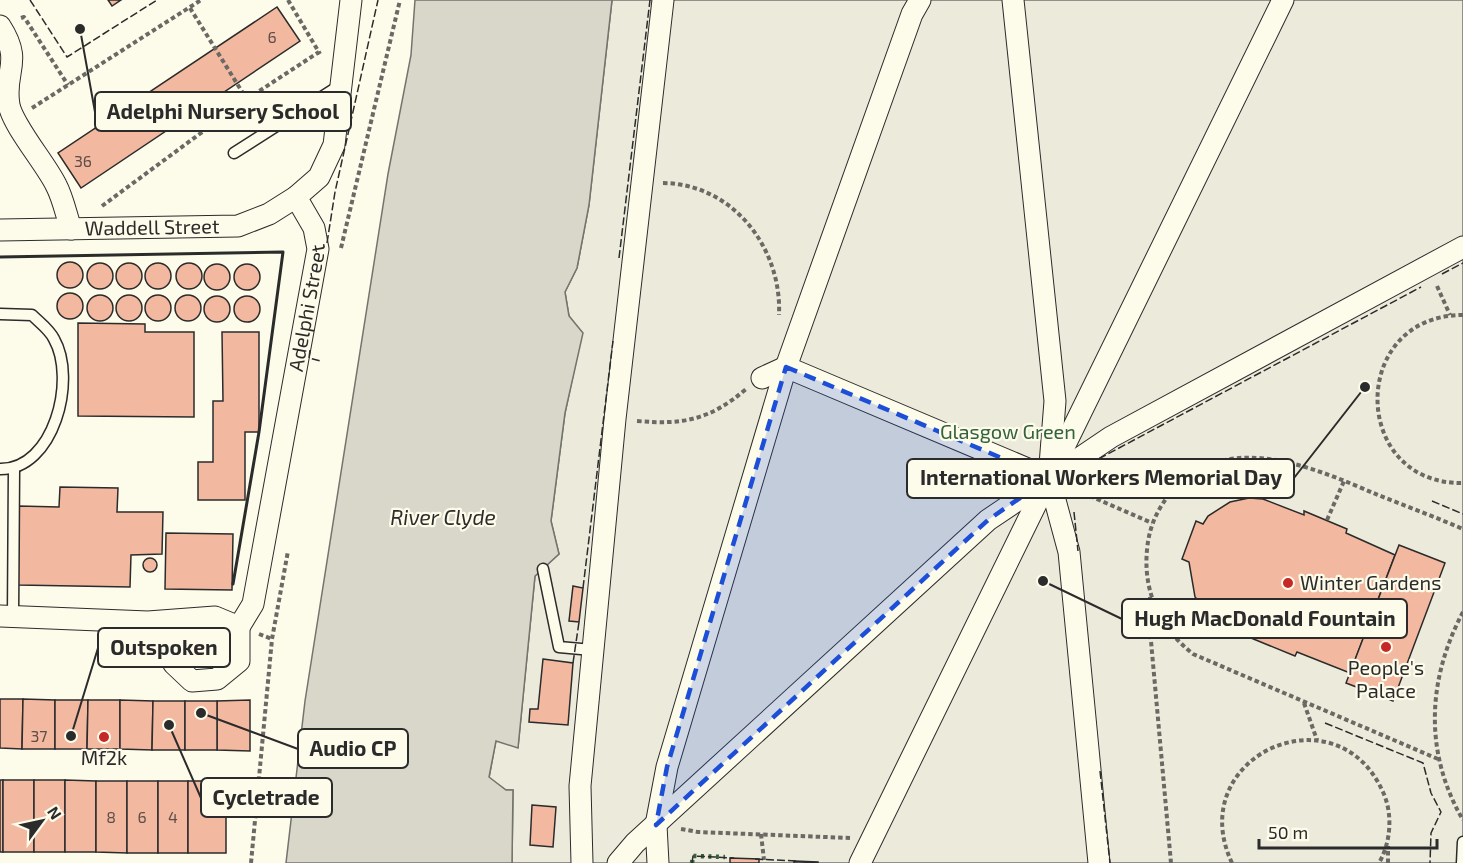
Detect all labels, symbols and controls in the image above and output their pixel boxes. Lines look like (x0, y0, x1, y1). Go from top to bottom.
house number: 6 (267, 27, 277, 46)
callout: Adelphi Nursery School (95, 92, 351, 131)
text: Adelphi Nursery School (107, 98, 339, 124)
house number: 36 (74, 151, 92, 170)
street label: Waddell Street (84, 213, 220, 240)
street label: Adelphi Street (283, 242, 329, 373)
park label: Glasgow Green (940, 419, 1076, 443)
callout: International Workers Memorial Day (907, 459, 1294, 498)
text: International Workers Memorial Day (920, 464, 1282, 490)
water label: River Clyde (390, 504, 496, 530)
place label: Winter Gardens (1300, 570, 1441, 594)
marker: Winter Gardens (1281, 576, 1295, 590)
callout: Hugh MacDonald Fountain (1122, 599, 1407, 638)
text: Hugh MacDonald Fountain (1134, 605, 1396, 630)
callout: Outspoken (98, 628, 230, 667)
text: Outspoken (110, 634, 218, 659)
marker: People's Palace (1379, 640, 1393, 654)
place label: People's Palace (1348, 655, 1424, 702)
house number: 37 (30, 726, 48, 745)
callout: Audio CP (298, 729, 408, 768)
marker: Mf2k (97, 730, 111, 744)
text: Audio CP (310, 735, 396, 760)
place label: Mf2k (81, 745, 127, 769)
callout: Cycletrade (201, 778, 332, 817)
text: Cycletrade (212, 784, 320, 810)
north arrow (12, 791, 72, 851)
text: N (44, 803, 66, 823)
house number: 8 (106, 807, 116, 826)
house number: 6 (137, 807, 147, 826)
house number: 4 (168, 807, 178, 826)
scale bar (1259, 812, 1438, 850)
text: 50 m (1268, 821, 1308, 843)

